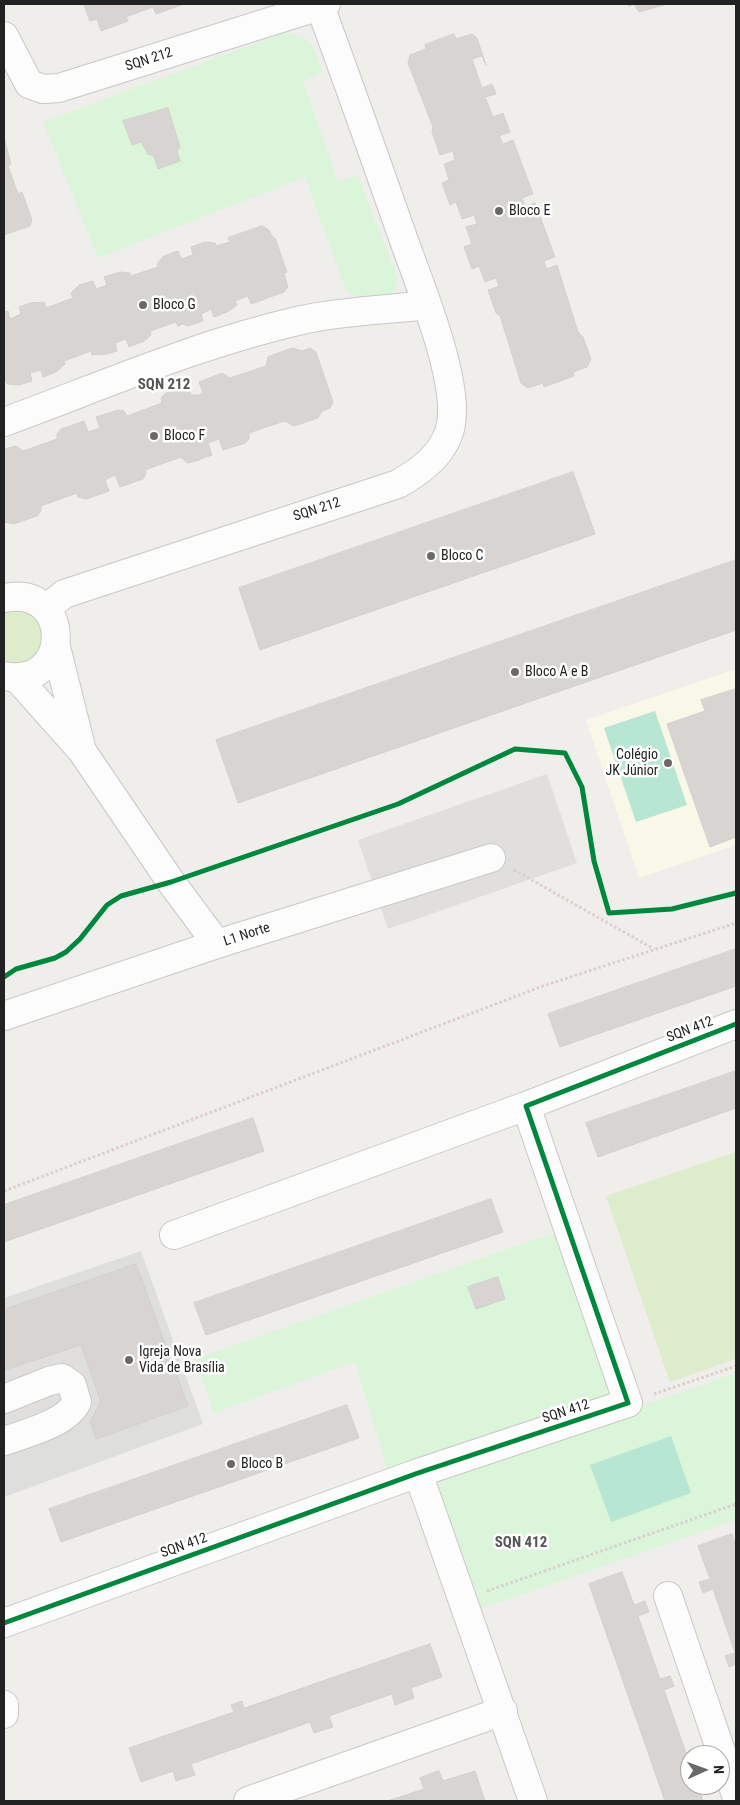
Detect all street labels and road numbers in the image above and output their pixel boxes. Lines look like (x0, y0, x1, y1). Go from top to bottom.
street label: SQN 212 (123, 45, 175, 75)
street label: SQN 212 (291, 495, 343, 525)
street label: L1 Norte (222, 920, 272, 950)
street label: SQN 412 (664, 1014, 716, 1046)
street label: SQN 412 (540, 1397, 592, 1427)
street label: SQN 412 (158, 1530, 210, 1562)

